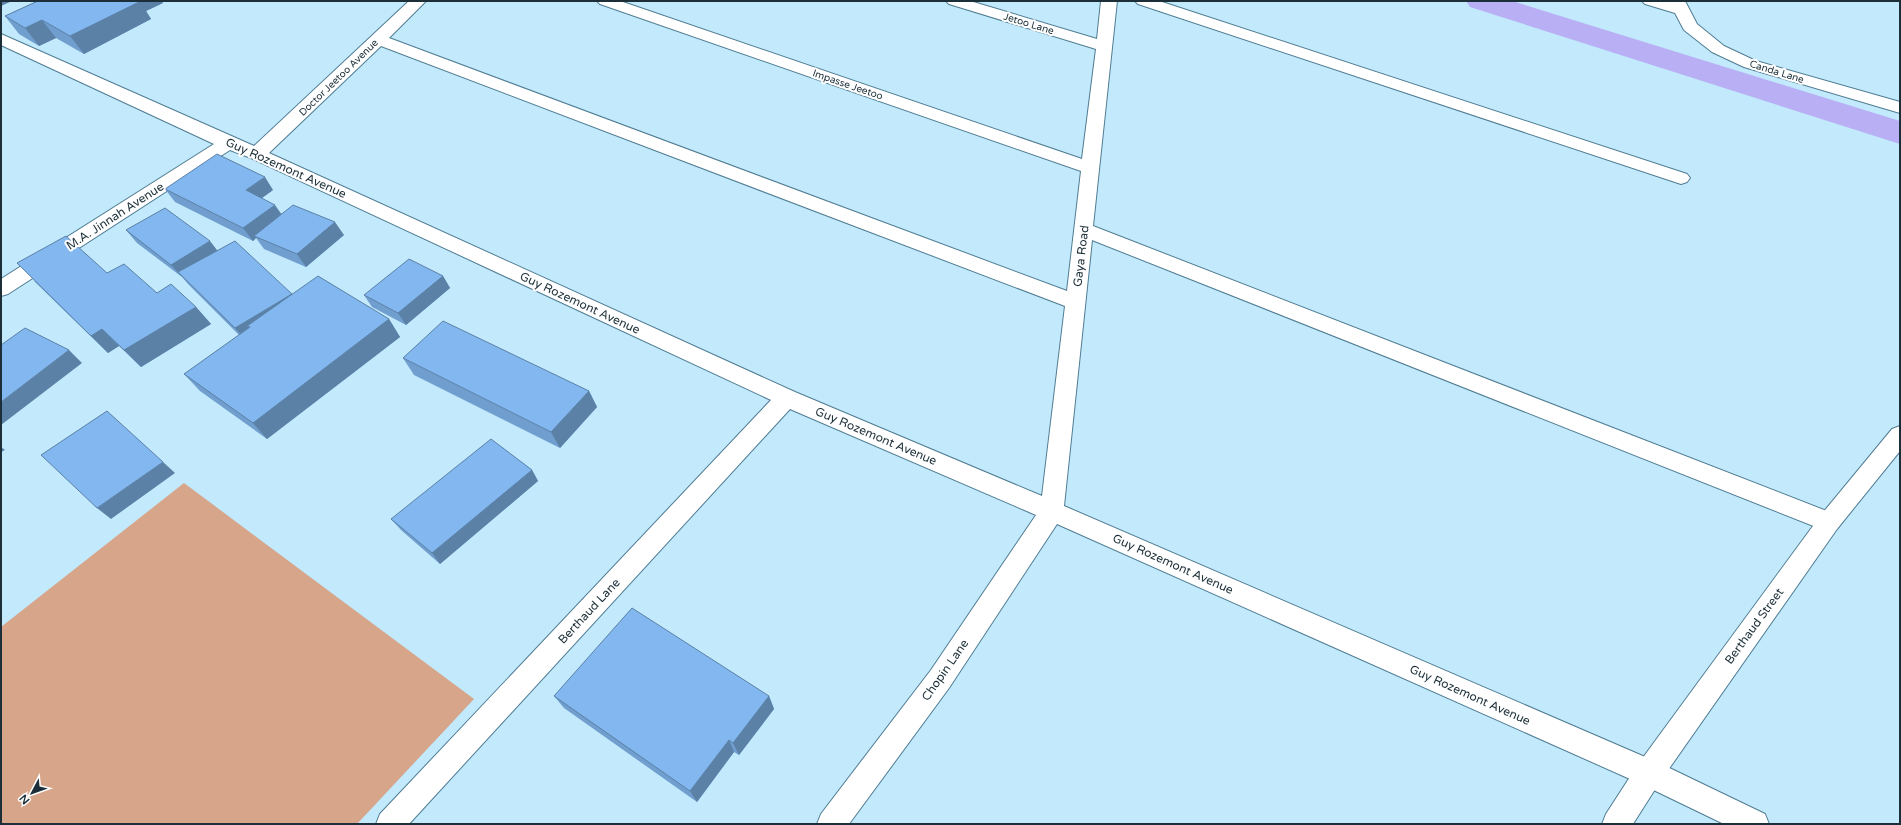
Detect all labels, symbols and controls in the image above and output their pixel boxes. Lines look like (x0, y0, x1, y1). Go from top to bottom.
street label: Jetoo Lane (1002, 11, 1056, 37)
street label: Doctor Jeetoo Avenue (297, 37, 381, 119)
street label: Canda Lane (1748, 58, 1806, 86)
street label: Impasse Jeetoo (811, 67, 884, 103)
street label: Guy Rozemont Avenue (223, 135, 349, 201)
street label: M.A. Jinnah Avenue (64, 179, 166, 253)
street label: Gaya Road (1070, 224, 1092, 288)
street label: Guy Rozemont Avenue (518, 269, 642, 337)
street label: Guy Rozemont Avenue (813, 404, 939, 468)
street label: Guy Rozemont Avenue (1110, 531, 1236, 597)
street label: Berthaud Lane (555, 575, 623, 646)
street label: Berthaud Street (1722, 585, 1787, 667)
street label: Chopin Lane (919, 636, 971, 703)
street label: Guy Rozemont Avenue (1407, 662, 1533, 728)
north arrow (12, 773, 52, 813)
text: N (17, 792, 33, 807)

